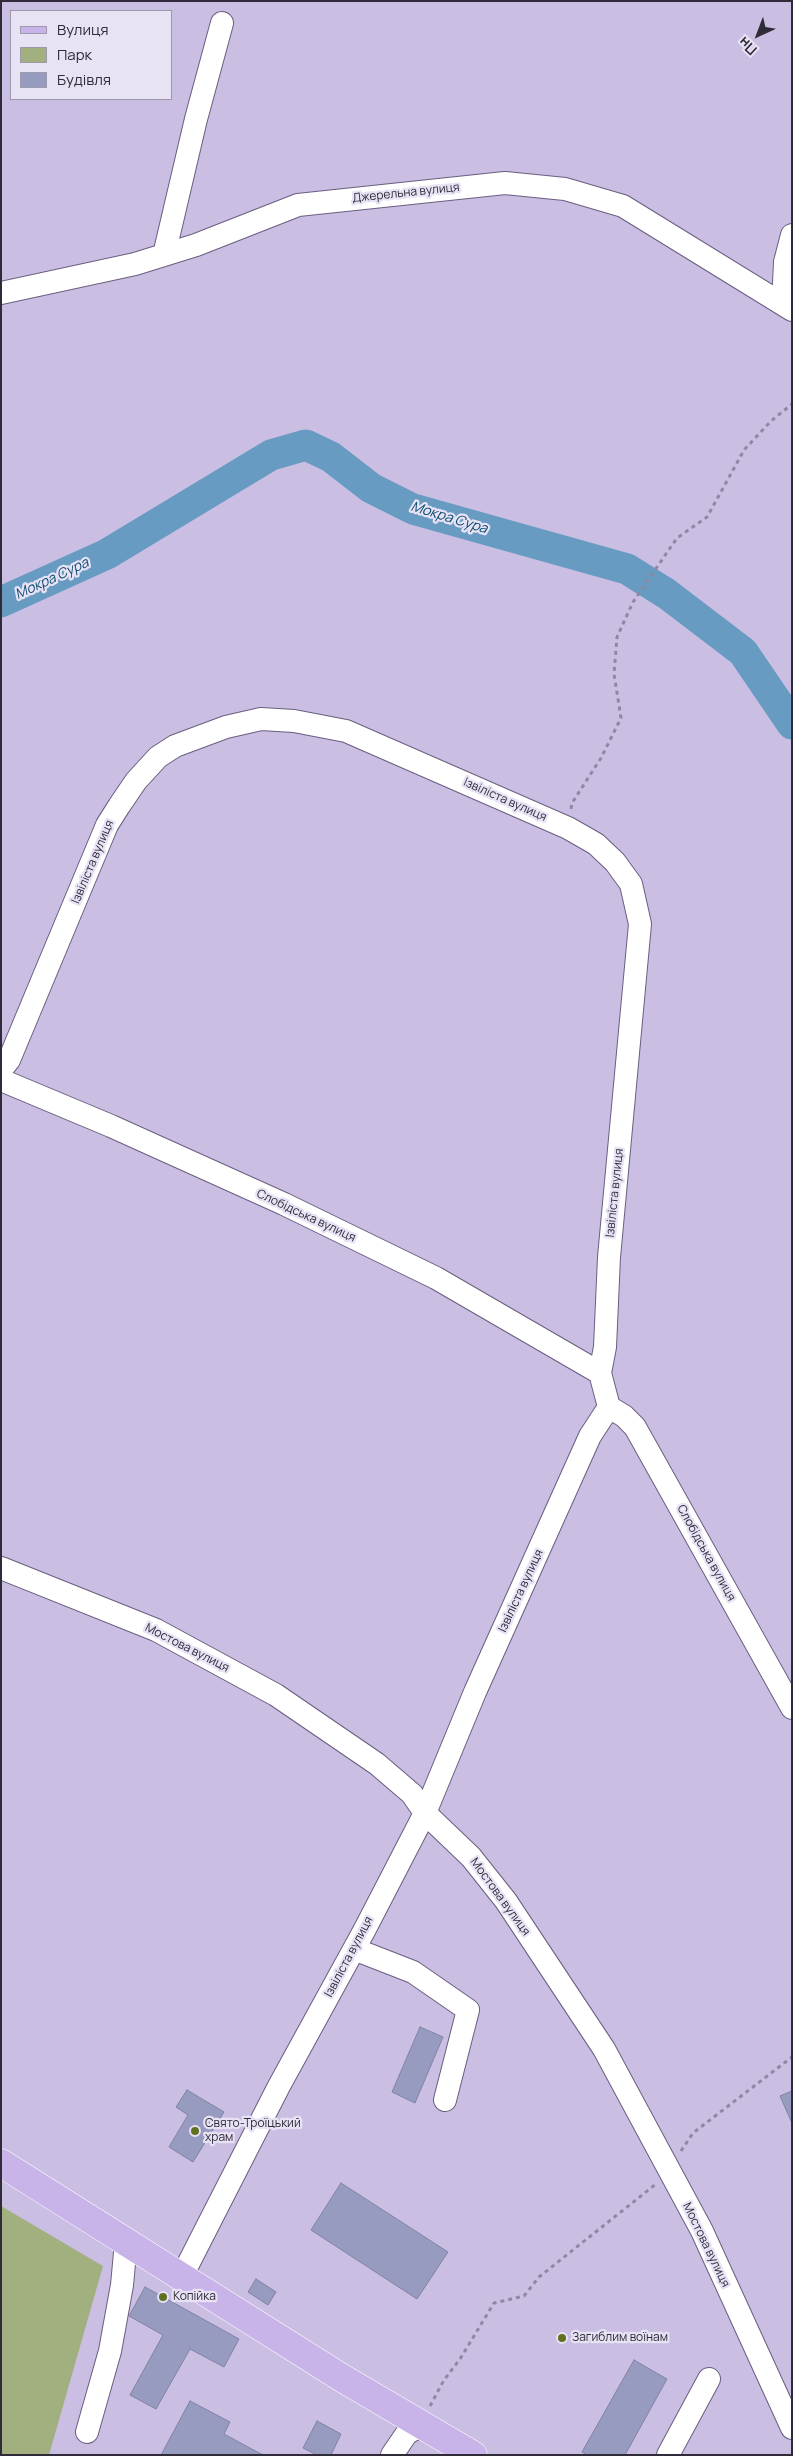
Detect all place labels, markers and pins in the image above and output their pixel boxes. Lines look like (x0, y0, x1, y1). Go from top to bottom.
place label: Свято-Троїцький храм (205, 2117, 301, 2145)
marker: Свято-Троїцький храм (189, 2125, 201, 2137)
place label: Копійка (173, 2290, 216, 2304)
marker: Копійка (157, 2291, 169, 2303)
place label: Загиблим воїнам (572, 2331, 668, 2345)
marker: Загиблим воїнам (556, 2332, 568, 2344)

